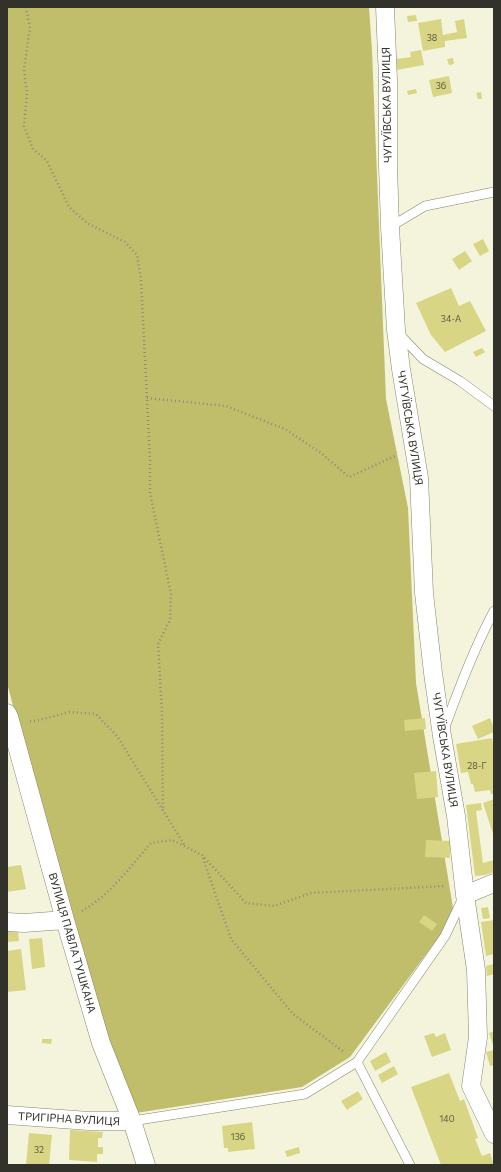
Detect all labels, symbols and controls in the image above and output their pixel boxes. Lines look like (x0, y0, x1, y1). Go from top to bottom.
house number: 38 (427, 33, 437, 43)
street label: ЧУГУЇВСЬКА ВУЛИЦЯ (379, 47, 395, 163)
house number: 36 (436, 81, 446, 91)
house number: 34-А (441, 314, 461, 324)
street label: ЧУГУЇВСЬКА ВУЛИЦЯ (394, 370, 426, 486)
street label: ЧУГУЇВСЬКА ВУЛИЦЯ (429, 692, 461, 808)
house number: 28-Г (467, 761, 487, 771)
street label: ВУЛИЦЯ ПАВЛА ТУШКАНА (46, 871, 98, 1015)
street label: ТРИГІРНА ВУЛИЦЯ (18, 1110, 120, 1128)
house number: 140 (439, 1114, 455, 1124)
house number: 136 (231, 1132, 245, 1142)
house number: 32 (34, 1145, 44, 1155)

